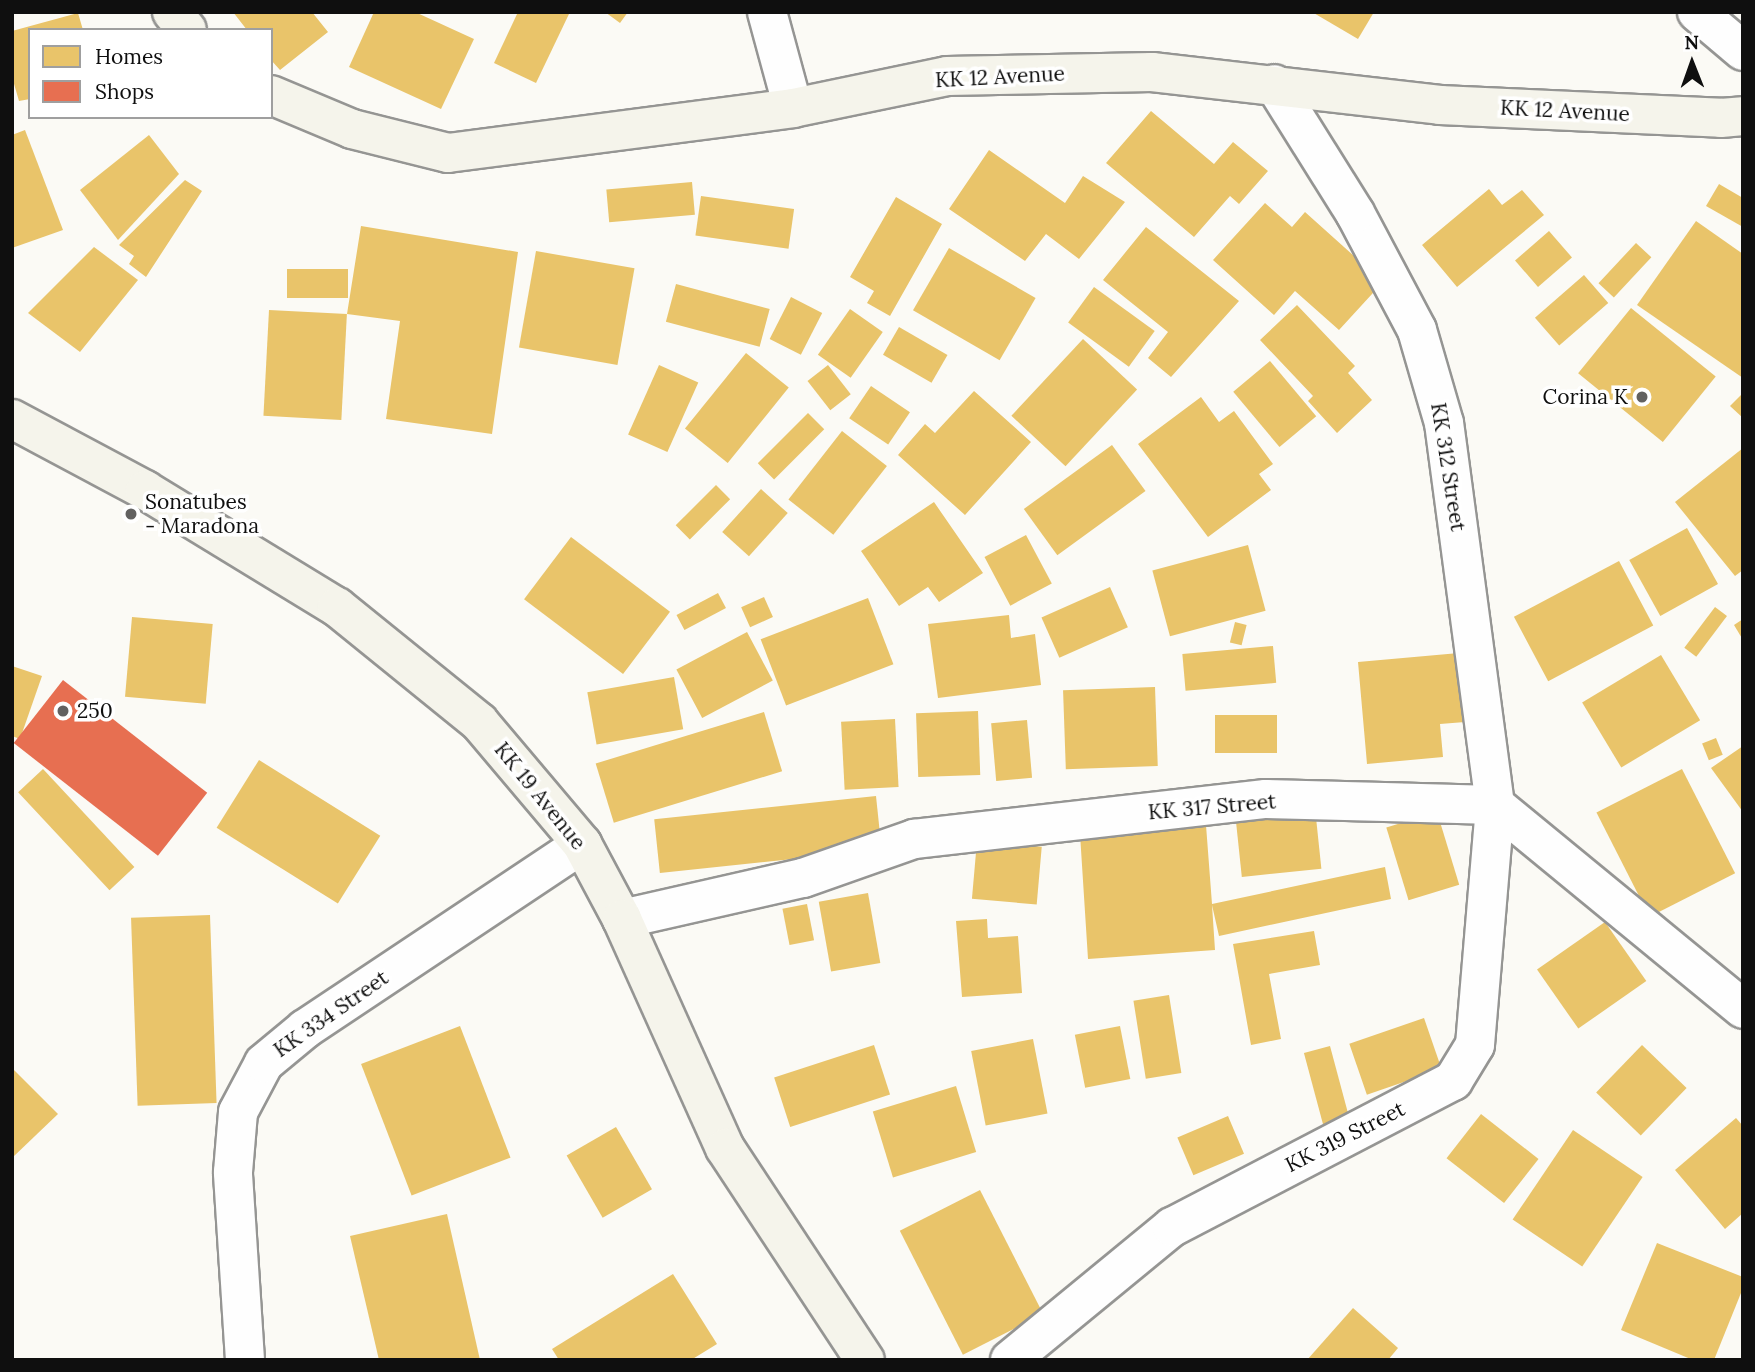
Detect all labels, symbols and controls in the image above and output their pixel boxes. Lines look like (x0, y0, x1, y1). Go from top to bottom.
legend (28, 28, 273, 119)
north arrow (1657, 28, 1727, 98)
text: N (1684, 30, 1699, 54)
text: Homes (95, 43, 163, 70)
street label: KK 12 Avenue (934, 61, 1066, 93)
text: Shops (95, 78, 154, 105)
street label: KK 12 Avenue (1499, 95, 1631, 127)
place label: Corina K (1543, 384, 1628, 410)
marker: Corina K (1634, 389, 1650, 405)
street label: KK 312 Street (1425, 401, 1471, 533)
place label: Sonatubes - Maradona (145, 489, 259, 539)
marker: Sonatubes - Maradona (123, 506, 139, 522)
place label: 250 (77, 698, 113, 724)
marker: 250 (55, 703, 71, 719)
street label: KK 19 Avenue (489, 737, 591, 855)
street label: KK 317 Street (1147, 789, 1277, 825)
street label: KK 334 Street (269, 965, 393, 1063)
street label: KK 319 Street (1281, 1096, 1409, 1178)

